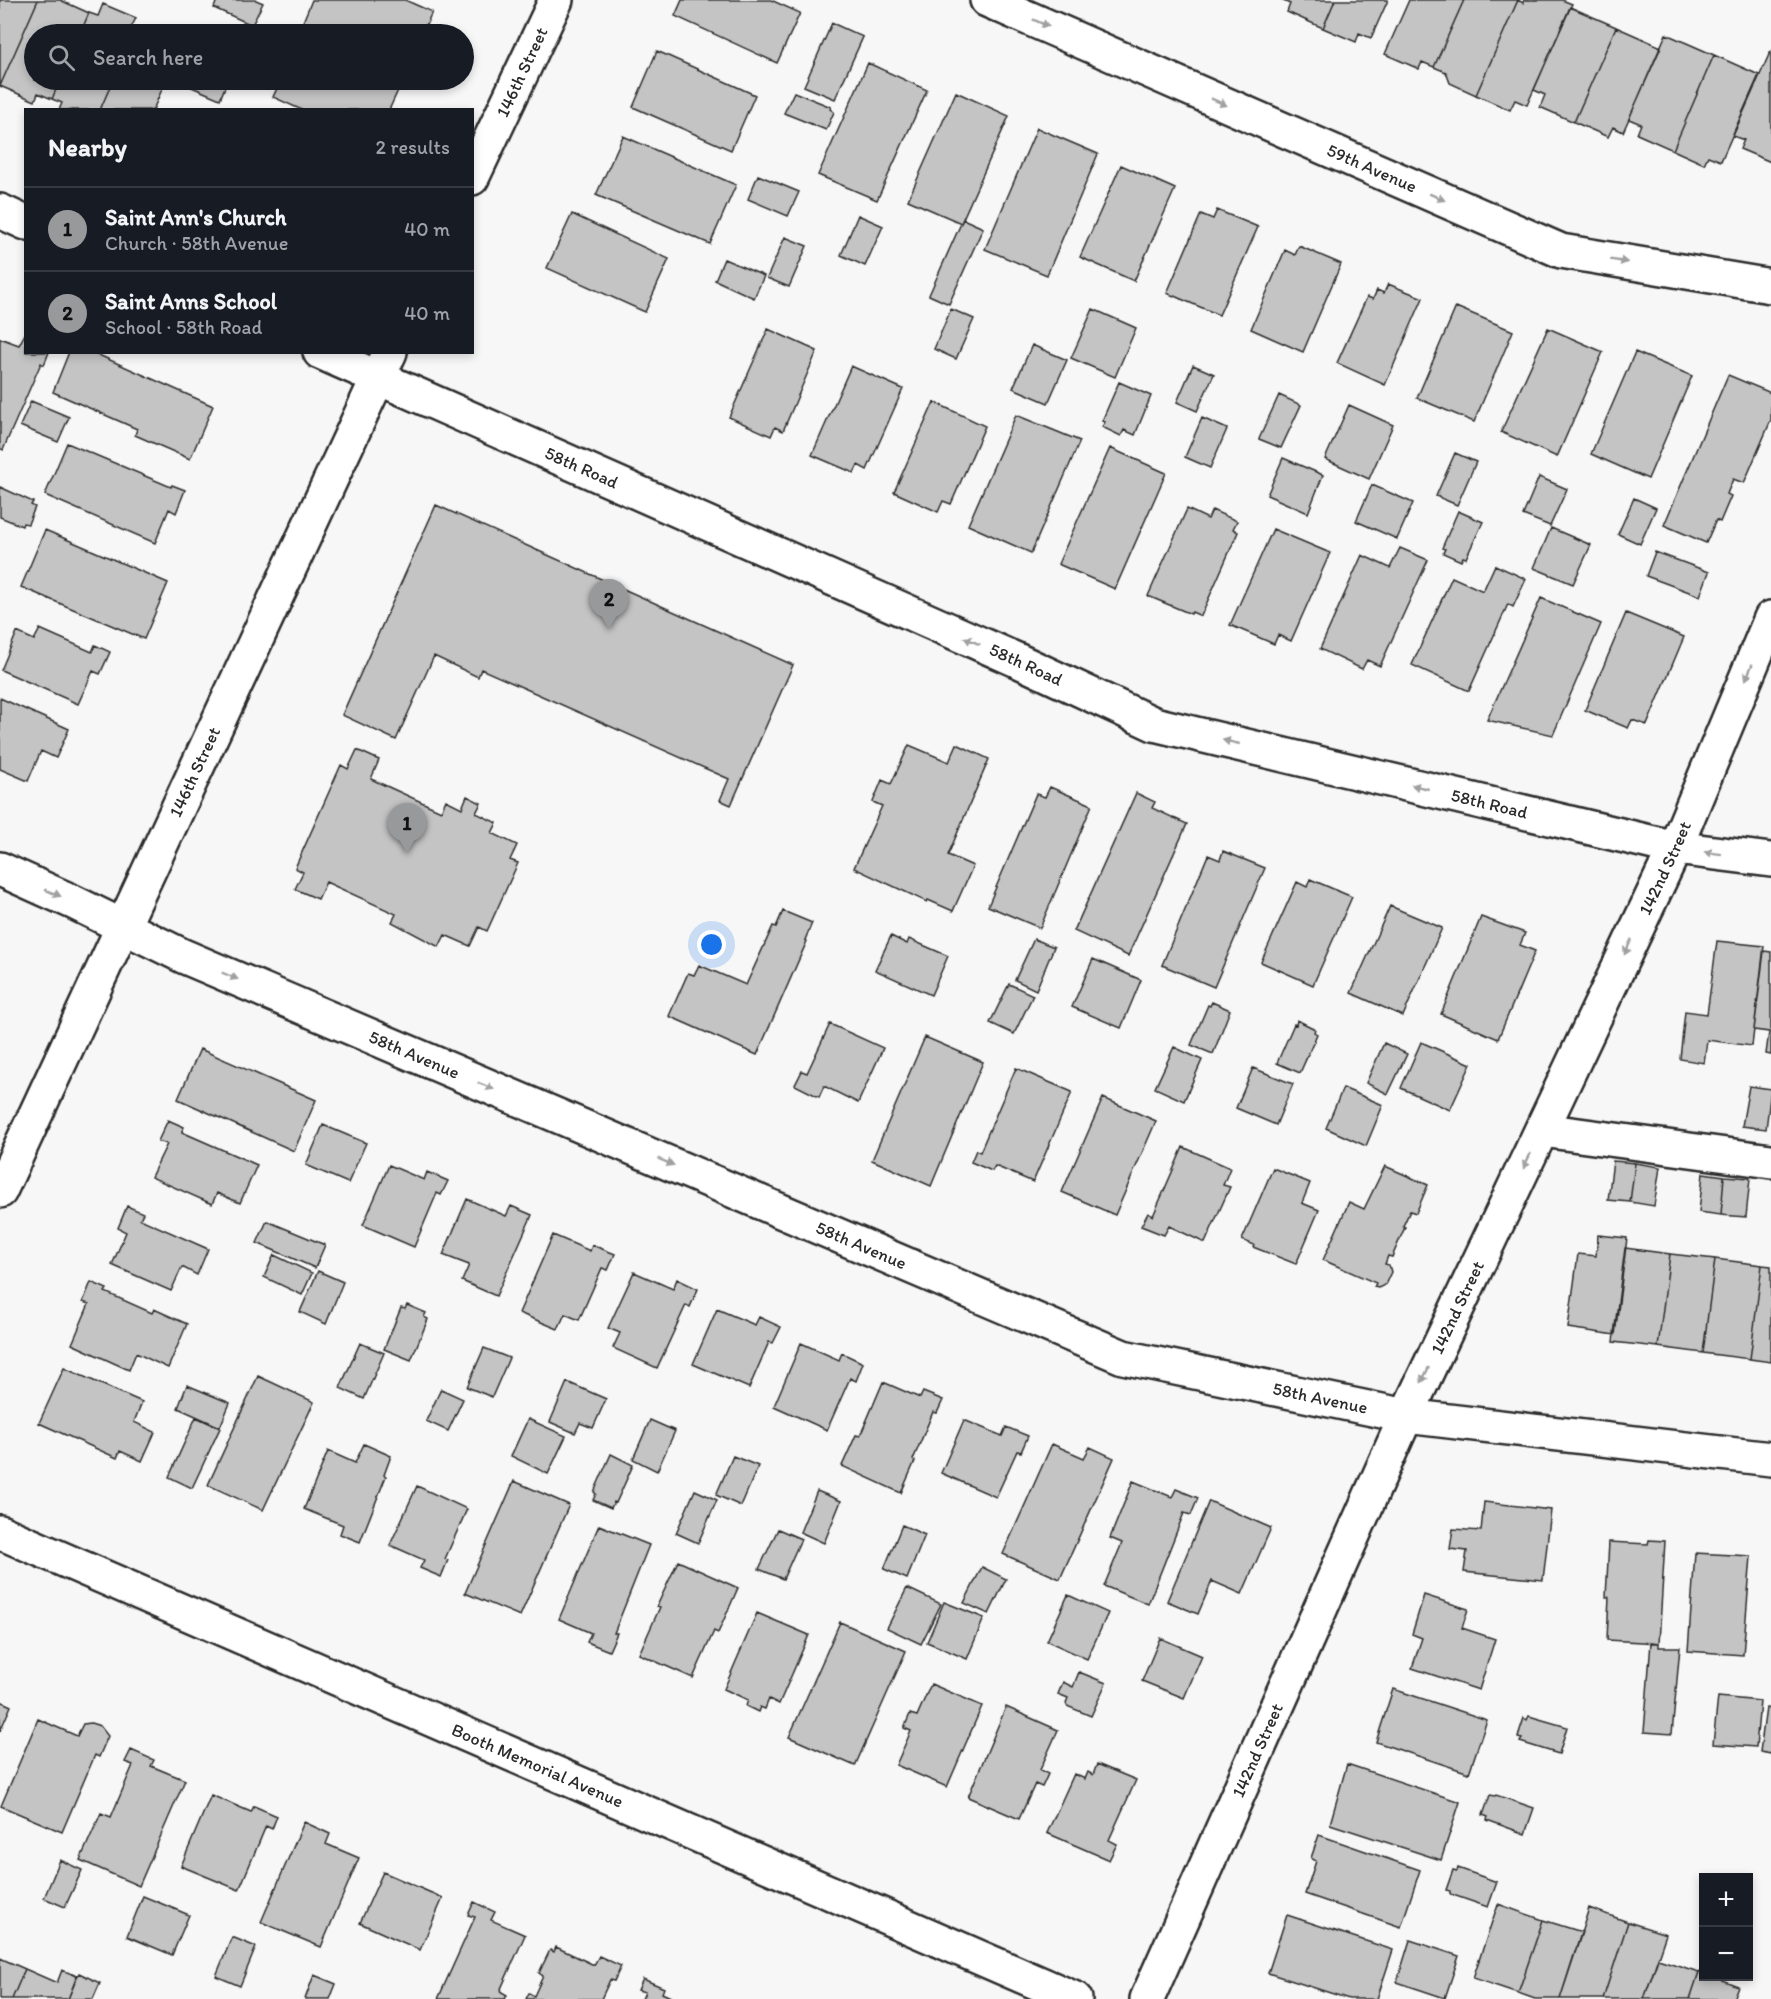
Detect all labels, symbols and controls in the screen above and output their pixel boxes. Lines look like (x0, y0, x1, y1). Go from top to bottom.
one-way arrow (1032, 19, 1049, 28)
search box (24, 24, 474, 90)
street label: 146th Street (491, 24, 553, 121)
icon: search (45, 41, 78, 74)
text: Search here (93, 44, 203, 71)
one-way arrow (1211, 97, 1229, 107)
text: Nearby (48, 131, 127, 163)
text: 2 results (376, 135, 450, 159)
street label: 59th Avenue (1323, 139, 1420, 198)
one-way arrow (1428, 192, 1445, 201)
text: Saint Ann's Church (105, 204, 286, 231)
text: 1 (63, 217, 72, 241)
text: 40 m (404, 217, 450, 241)
text: Church · 58th Avenue (105, 231, 288, 255)
one-way arrow (1610, 257, 1629, 266)
text: Saint Anns School (105, 288, 277, 315)
text: 2 (62, 301, 73, 325)
text: 40 m (404, 301, 450, 325)
text: School · 58th Road (105, 315, 262, 339)
street label: 58th Road (541, 442, 622, 494)
pin: 2 (590, 580, 628, 629)
one-way arrow (963, 635, 981, 645)
street label: 58th Road (986, 638, 1066, 691)
one-way arrow (1744, 663, 1753, 681)
street label: 146th Street (164, 723, 225, 821)
one-way arrow (1221, 737, 1240, 746)
one-way arrow (1411, 782, 1430, 791)
street label: 58th Road (1449, 784, 1530, 824)
pin: 1 (388, 804, 426, 853)
street label: 142nd Street (1634, 818, 1696, 918)
one-way arrow (1703, 848, 1722, 857)
one-way arrow (45, 888, 63, 898)
your location (697, 930, 726, 959)
one-way arrow (1624, 938, 1633, 955)
one-way arrow (221, 971, 239, 981)
street label: 58th Avenue (365, 1026, 463, 1084)
one-way arrow (478, 1081, 495, 1090)
one-way arrow (1523, 1152, 1532, 1169)
one-way arrow (657, 1157, 675, 1167)
street label: 58th Avenue (813, 1216, 910, 1274)
street label: 142nd Street (1426, 1257, 1489, 1358)
one-way arrow (1421, 1366, 1430, 1383)
street label: 58th Avenue (1271, 1377, 1370, 1419)
street label: 142nd Street (1227, 1700, 1288, 1801)
street label: Booth Memorial Avenue (448, 1719, 627, 1812)
map controls (1699, 1873, 1753, 1981)
button: + (1699, 1873, 1753, 1927)
button: − (1699, 1927, 1753, 1981)

